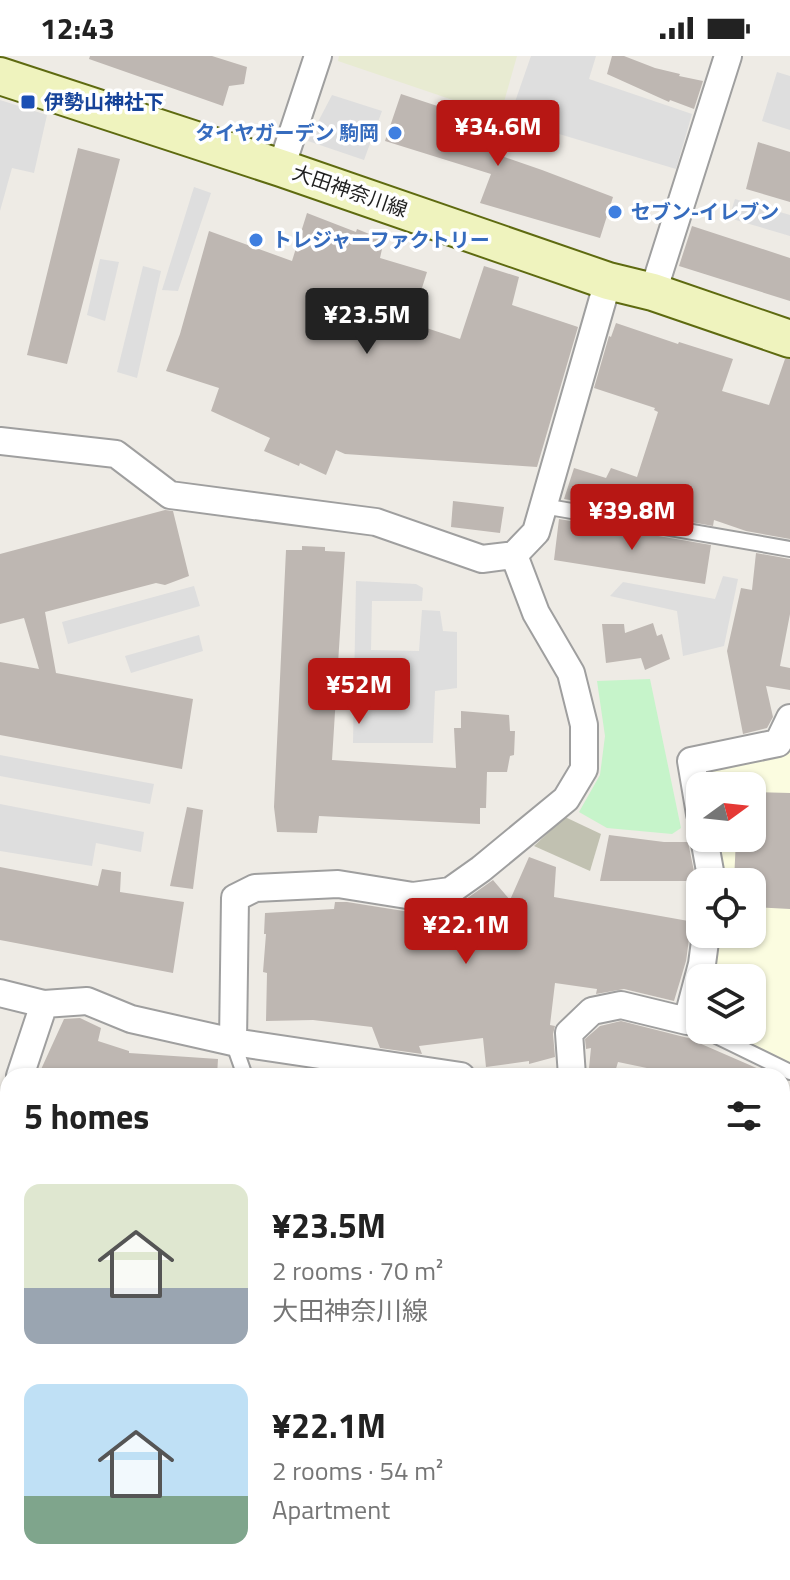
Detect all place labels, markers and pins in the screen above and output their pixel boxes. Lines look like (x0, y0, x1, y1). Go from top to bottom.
place label: 伊勢山神社下 (44, 86, 164, 117)
marker: 伊勢山神社下 (19, 93, 37, 111)
pin: ¥34.6M (433, 100, 563, 168)
place label: タイヤガーデン 駒岡 (195, 117, 379, 148)
marker: タイヤガーデン 駒岡 (386, 124, 404, 142)
place label: セブン-イレブン (631, 196, 779, 227)
marker: セブン-イレブン (606, 203, 624, 221)
place label: トレジャーファクトリー (272, 224, 490, 255)
marker: トレジャーファクトリー (247, 231, 265, 249)
pin: ¥23.5M (302, 288, 432, 356)
pin: ¥39.8M (567, 484, 697, 552)
pin: ¥52M (312, 658, 406, 726)
pin: ¥22.1M (401, 898, 531, 966)

